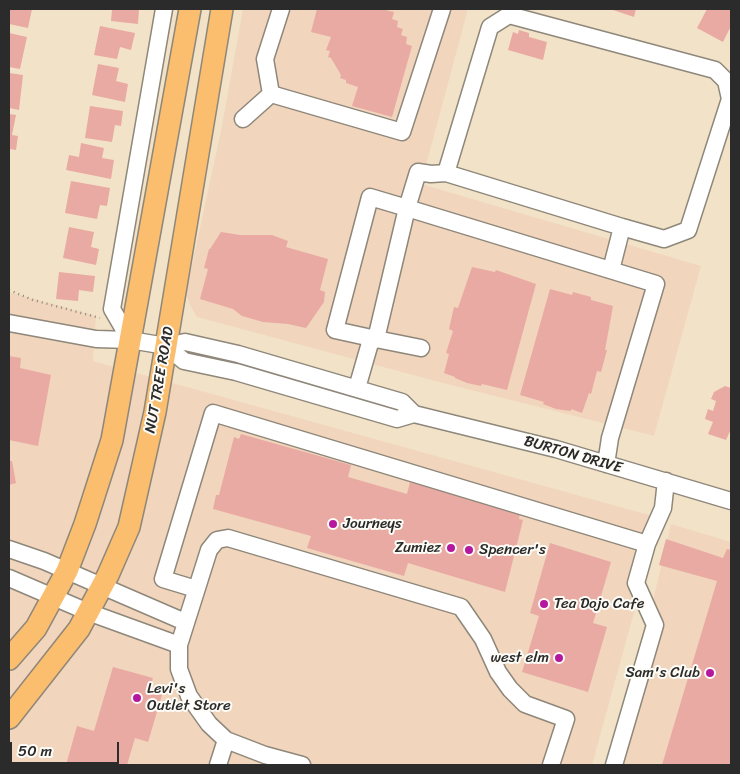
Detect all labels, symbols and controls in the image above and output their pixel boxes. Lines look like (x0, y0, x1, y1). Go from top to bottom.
street label: NUT TREE ROAD (142, 325, 178, 435)
street label: BURTON DRIVE (522, 432, 624, 478)
place label: Journeys (343, 515, 402, 533)
marker: Journeys (327, 518, 339, 530)
place label: Zumiez (395, 539, 441, 557)
place label: Spencer's (479, 541, 546, 559)
marker: Zumiez (445, 542, 457, 554)
marker: Spencer's (463, 544, 475, 556)
place label: Tea Dojo Cafe (554, 595, 644, 613)
marker: Tea Dojo Cafe (538, 598, 550, 610)
place label: west elm (491, 649, 549, 667)
marker: west elm (553, 652, 565, 664)
place label: Sam's Club (625, 664, 700, 682)
marker: Sam's Club (704, 667, 716, 679)
place label: Levi's Outlet Store (147, 680, 231, 715)
marker: Levi's Outlet Store (131, 692, 143, 704)
scale bar (12, 732, 121, 764)
text: 50 m (18, 738, 52, 764)

